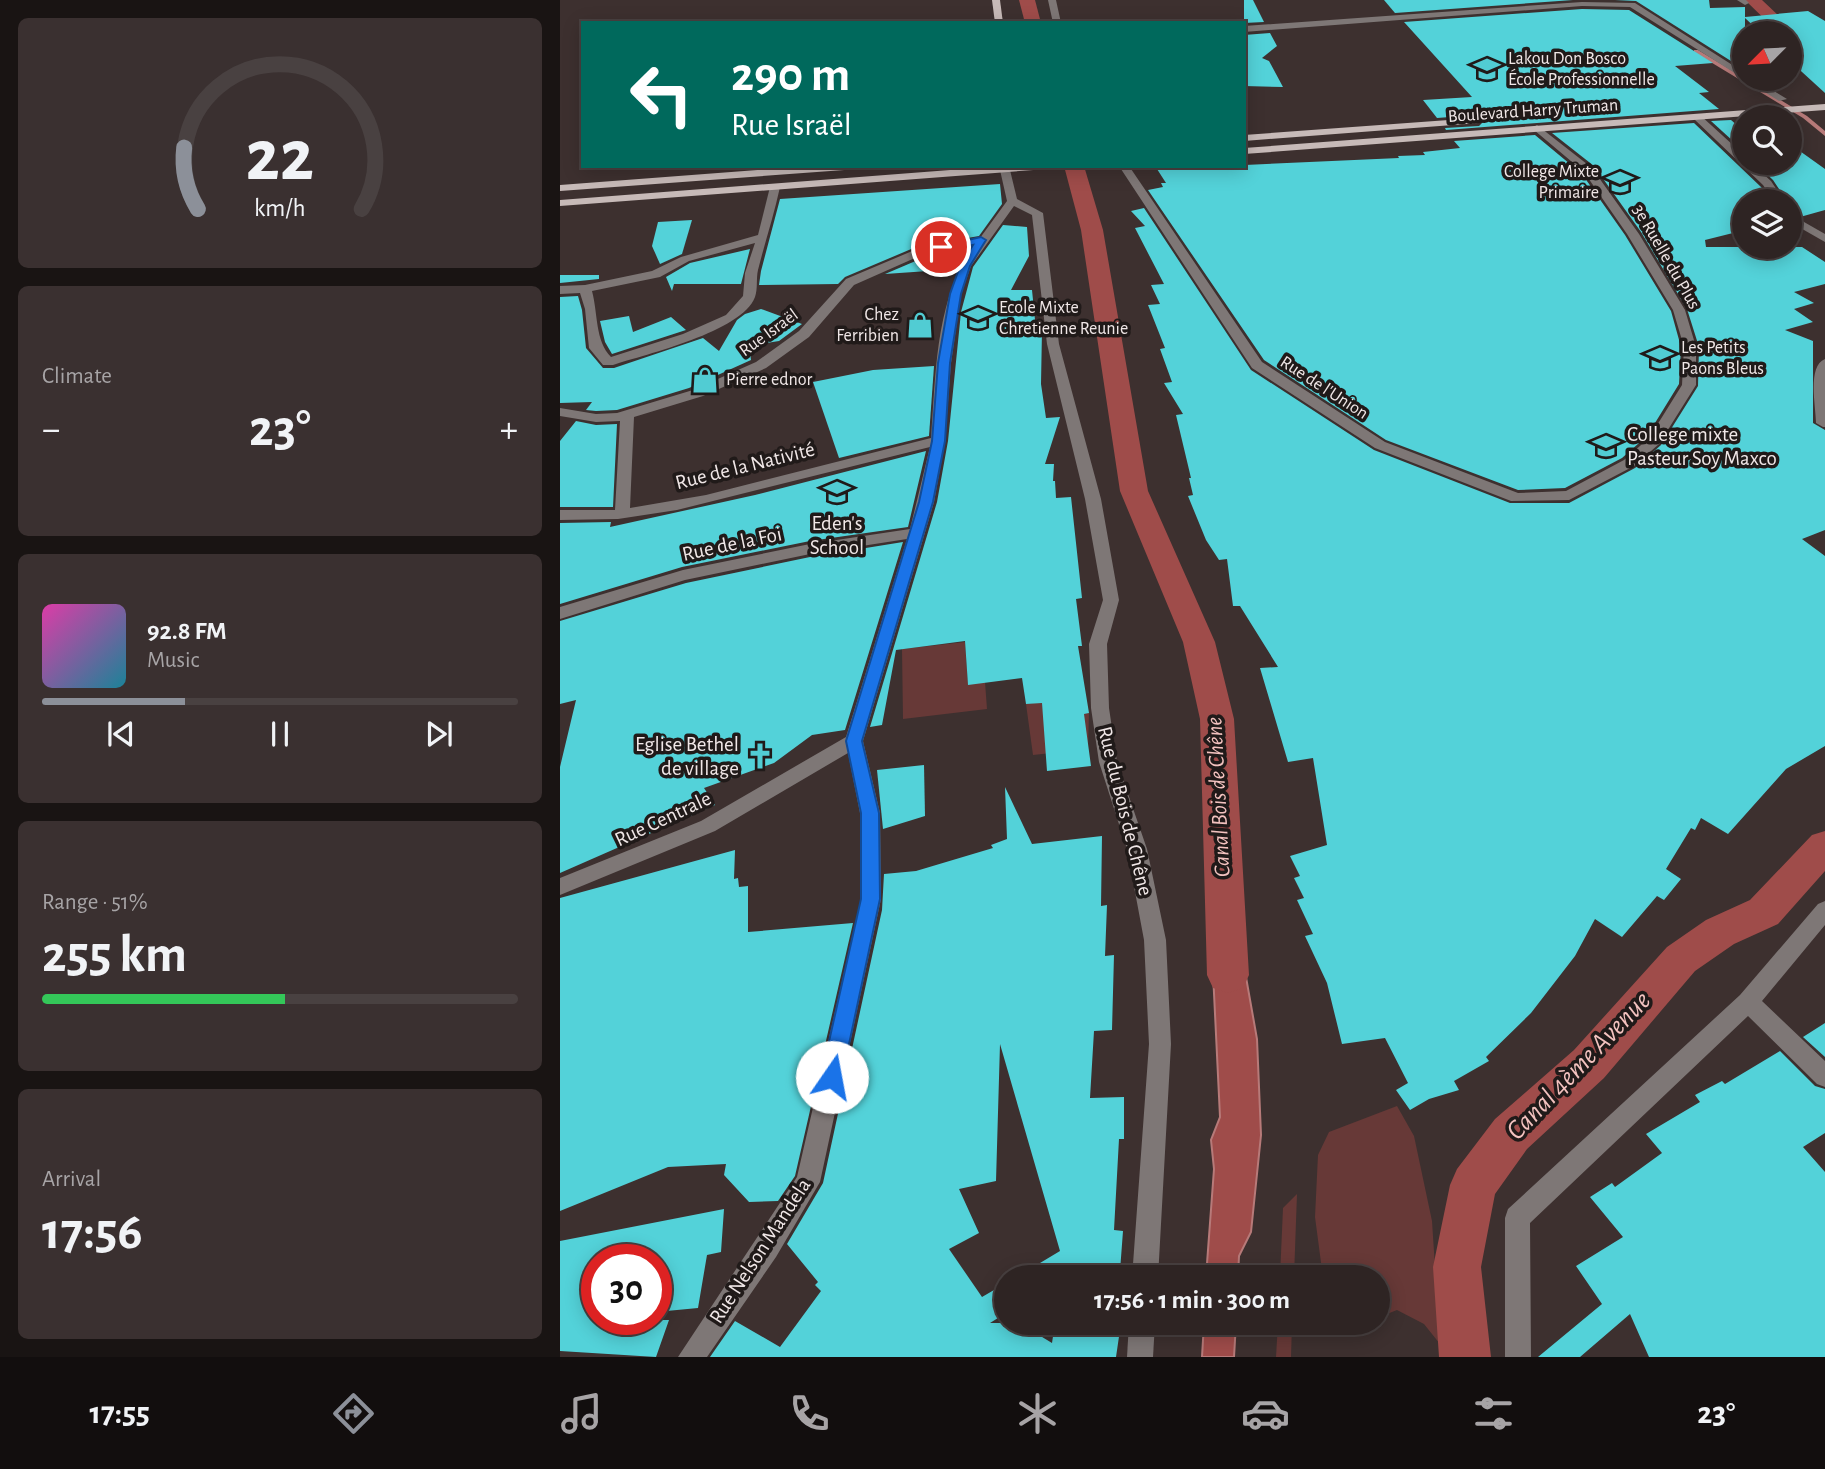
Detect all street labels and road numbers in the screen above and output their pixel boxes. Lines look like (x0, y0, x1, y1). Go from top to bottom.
street label: Boulevard Harry Truman (1447, 96, 1619, 126)
street label: 3e Ruelle du Plus (1629, 202, 1703, 312)
street label: Rue Israël (736, 306, 802, 360)
street label: Rue de l'Union (1277, 353, 1371, 423)
street label: Rue de la Nativité (673, 439, 817, 493)
street label: Rue de la Foi (680, 523, 784, 565)
street label: Rue du Bois de Chêne (1094, 724, 1156, 898)
street label: Rue Centrale (611, 788, 715, 850)
street label: Rue Nelson Mandela (705, 1175, 815, 1327)

